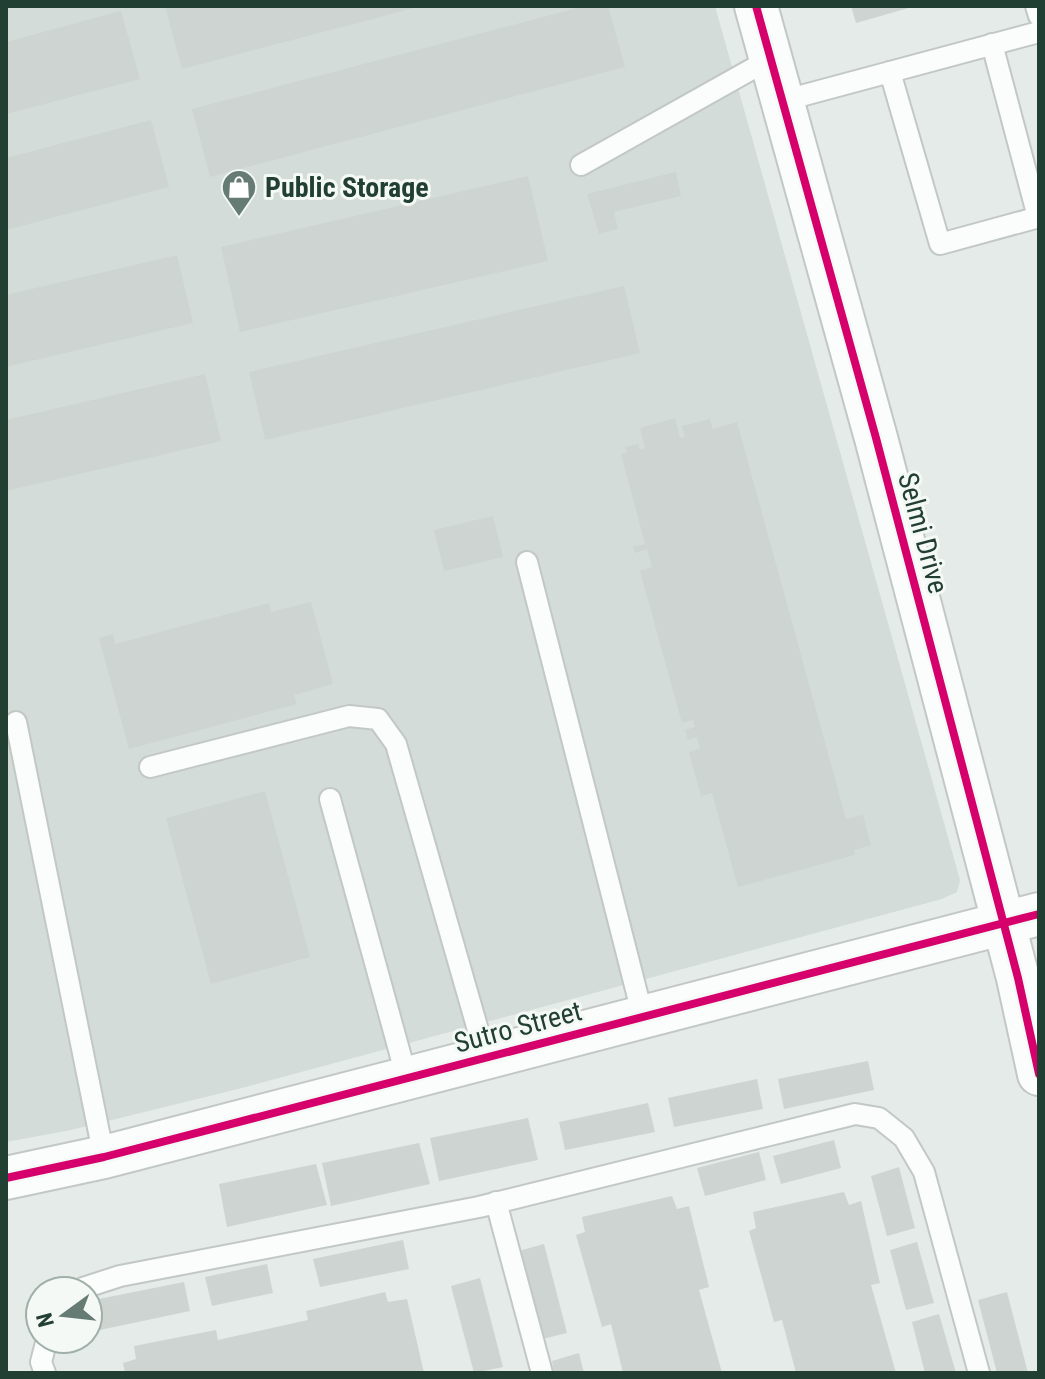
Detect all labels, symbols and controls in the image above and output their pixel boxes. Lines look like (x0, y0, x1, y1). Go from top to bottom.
shop icon: Public Storage (220, 168, 258, 218)
place label: Public Storage (265, 171, 429, 204)
street label: Selmi Drive (891, 469, 955, 597)
street label: Sutro Street (451, 994, 585, 1060)
north arrow (24, 1275, 104, 1355)
text: N (31, 1310, 59, 1330)

